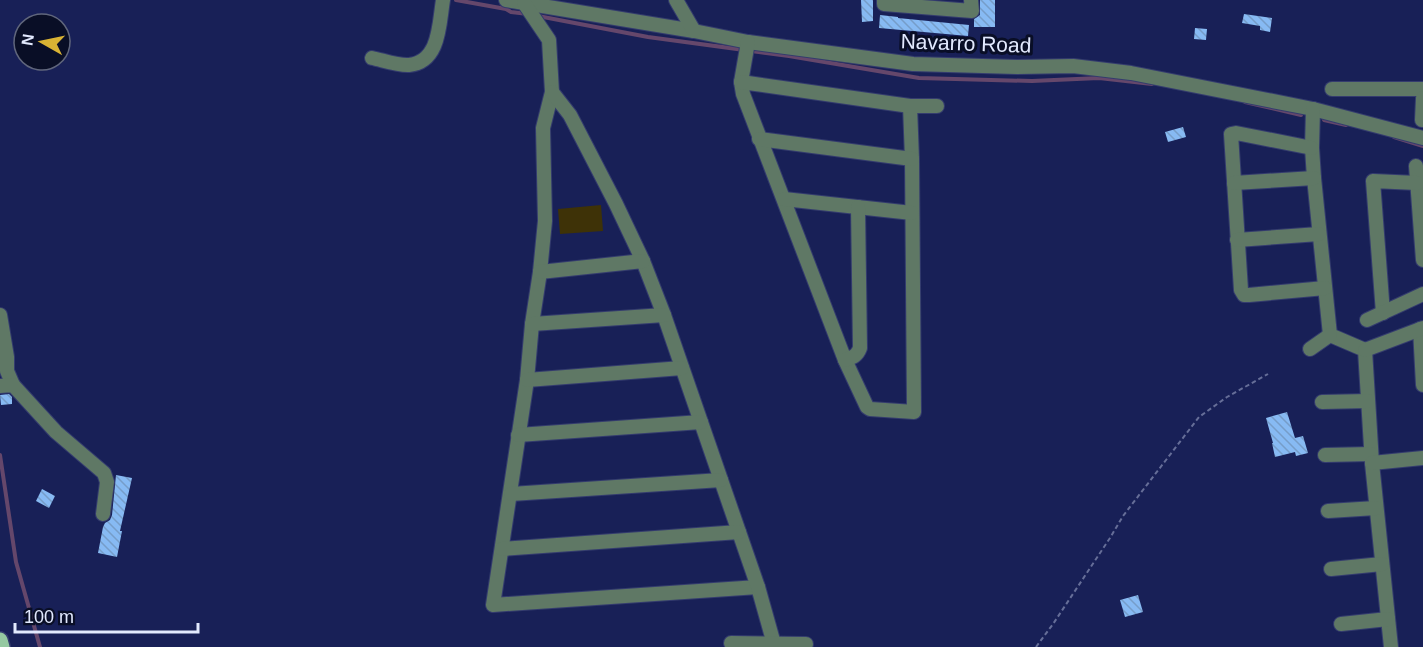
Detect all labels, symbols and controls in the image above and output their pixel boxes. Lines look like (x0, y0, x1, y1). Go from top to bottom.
north arrow (12, 12, 72, 72)
street label: Navarro Road (900, 29, 1032, 57)
text: N (18, 33, 37, 47)
scale bar (15, 596, 198, 634)
text: 100 m (24, 607, 74, 627)

